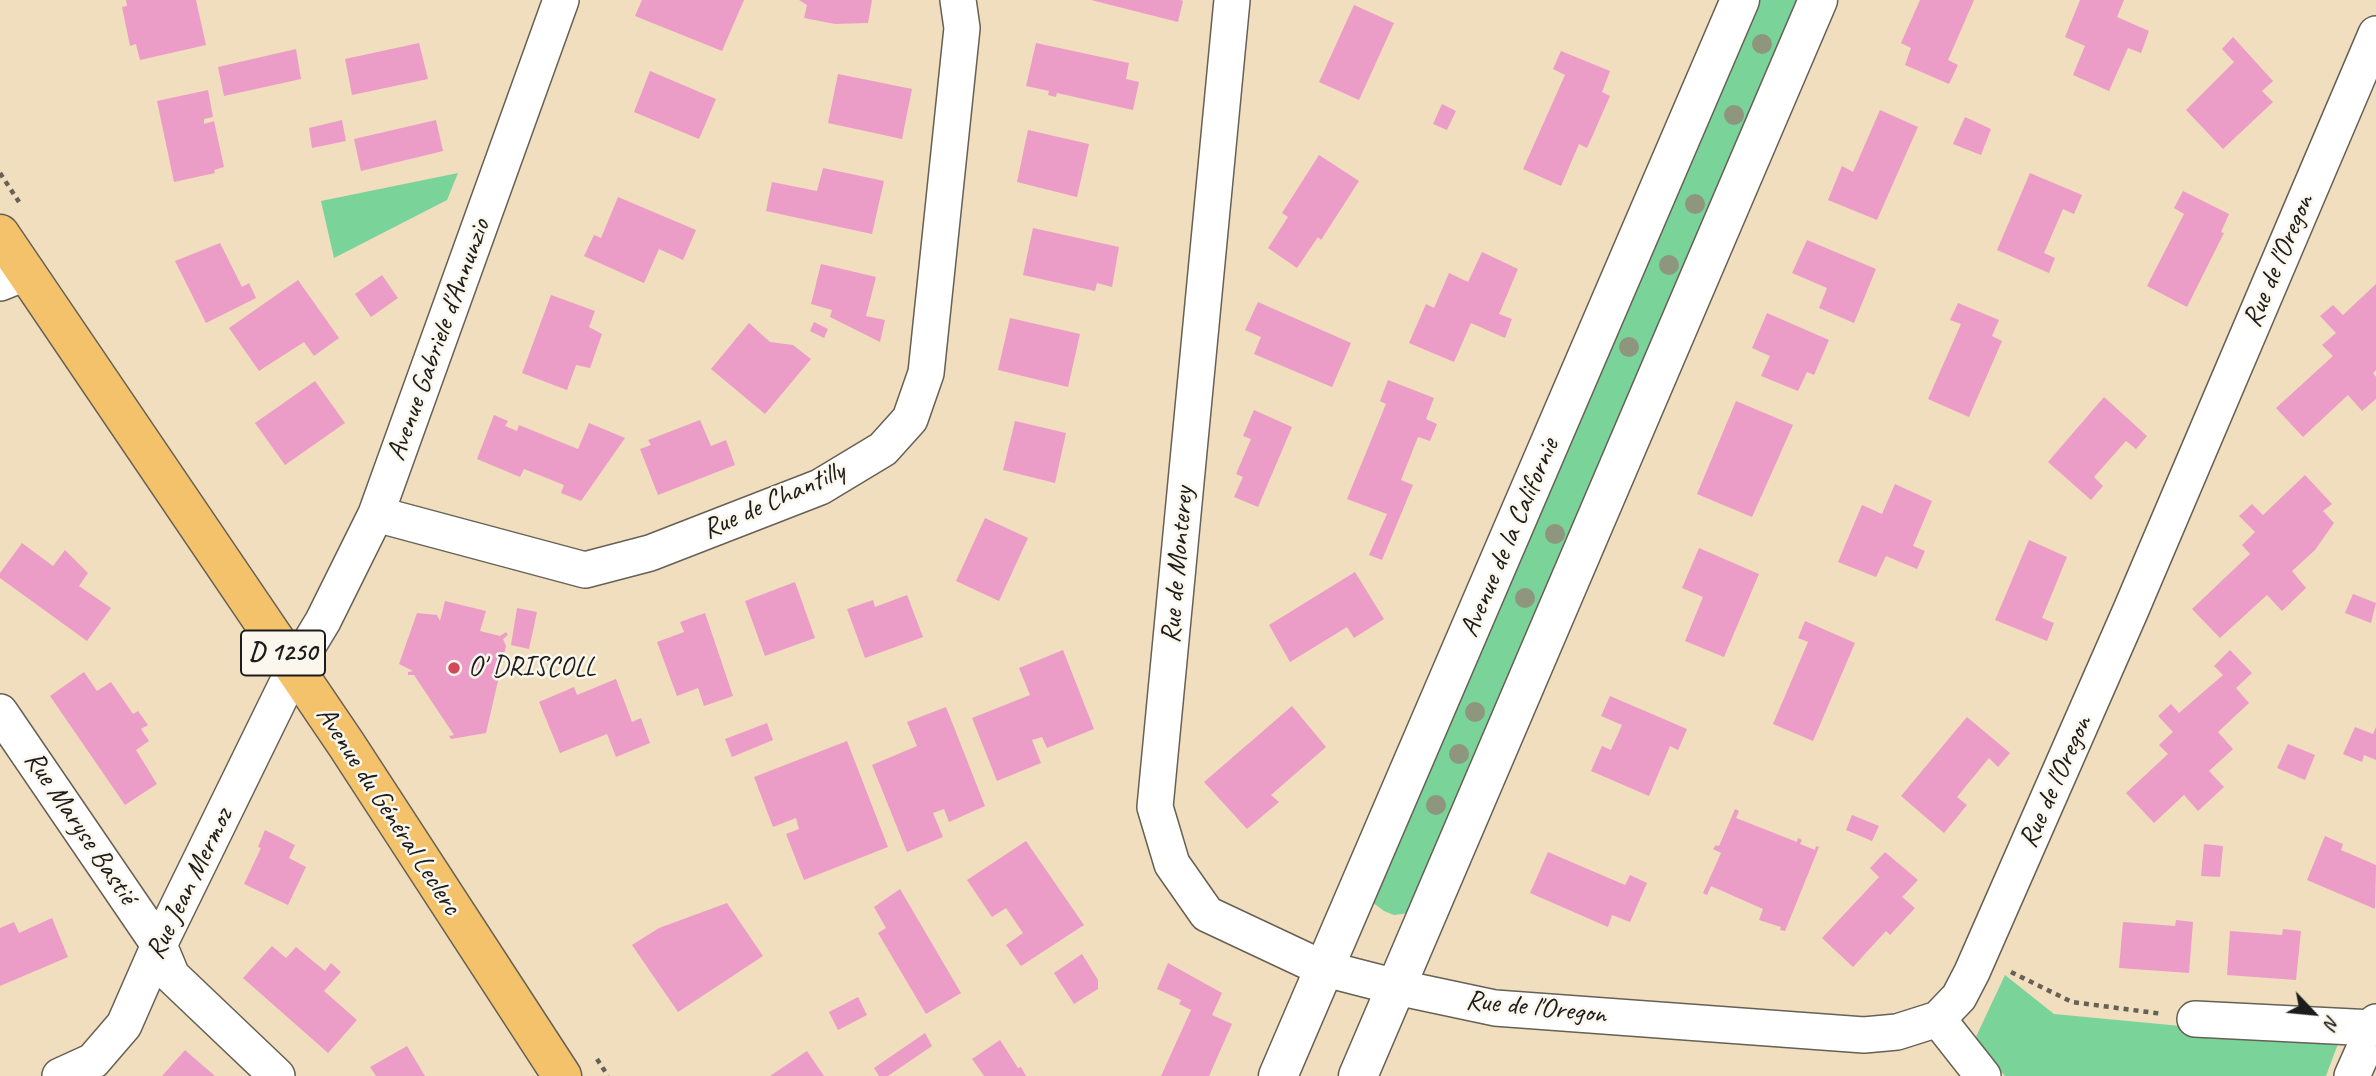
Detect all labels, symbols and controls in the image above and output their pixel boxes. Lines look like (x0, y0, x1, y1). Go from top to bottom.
street label: Rue de l'Oregon (2236, 190, 2322, 332)
street label: Avenue Gabriele d'Annunzio (380, 215, 498, 465)
street label: Avenue de la Californie (1453, 434, 1567, 642)
street label: Rue de Chantilly (698, 455, 850, 547)
street label: Rue de Monterey (1154, 485, 1202, 645)
road number: D 1250 (241, 631, 325, 676)
place label: O' DRISCOLL (468, 651, 596, 685)
marker: O' DRISCOLL (446, 660, 462, 676)
street label: Avenue du Général Leclerc (308, 700, 468, 922)
street label: Rue de l'Oregon (2012, 711, 2100, 853)
street label: Rue Maryse Bastié (16, 745, 144, 911)
street label: Rue Jean Mermoz (139, 803, 241, 965)
north arrow (2278, 978, 2348, 1048)
street label: Rue de l'Oregon (1464, 984, 1608, 1032)
text: N (2319, 1012, 2345, 1033)

